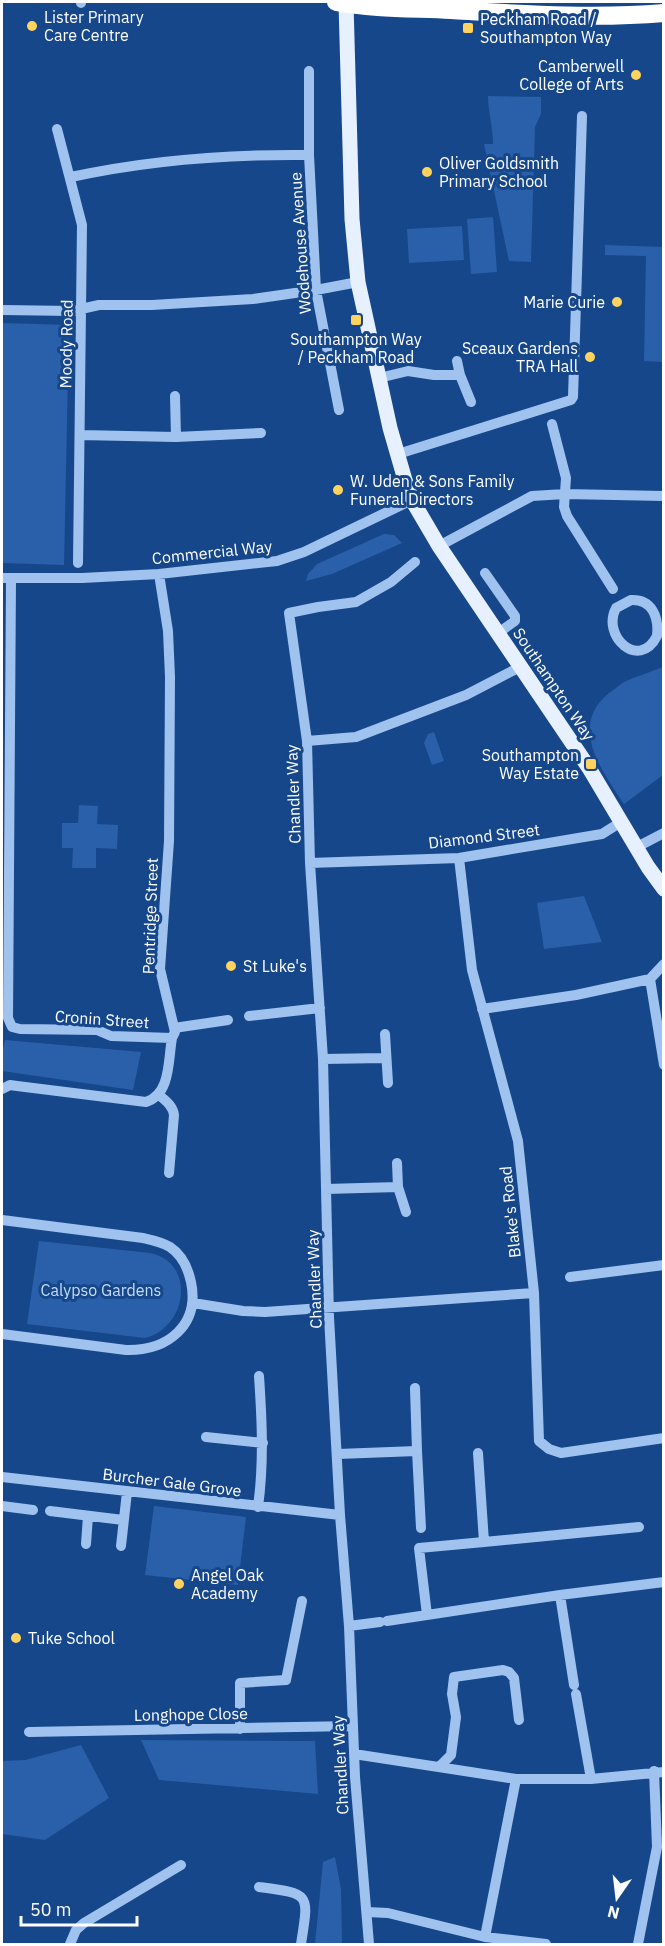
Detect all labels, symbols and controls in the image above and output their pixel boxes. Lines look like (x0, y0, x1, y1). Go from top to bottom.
place label: Lister Primary Care Centre (44, 7, 144, 45)
place label: Peckham Road / Southampton Way (480, 9, 612, 47)
marker: Lister Primary Care Centre (25, 19, 39, 33)
marker: Peckham Road / Southampton Way (461, 21, 475, 35)
place label: Camberwell College of Arts (519, 56, 624, 94)
marker: Camberwell College of Arts (629, 68, 643, 82)
place label: Oliver Goldsmith Primary School (439, 153, 559, 191)
marker: Oliver Goldsmith Primary School (420, 165, 434, 179)
street label: Wodehouse Avenue (285, 171, 315, 315)
place label: Marie Curie (523, 292, 605, 312)
marker: Marie Curie (610, 295, 624, 309)
street label: Moody Road (55, 299, 77, 389)
marker: Southampton Way / Peckham Road (349, 313, 363, 327)
place label: Southampton Way / Peckham Road (290, 329, 422, 367)
place label: Sceaux Gardens TRA Hall (462, 338, 578, 376)
marker: Sceaux Gardens TRA Hall (583, 350, 597, 364)
place label: W. Uden & Sons Family Funeral Directors (350, 471, 514, 509)
marker: W. Uden & Sons Family Funeral Directors (331, 483, 345, 497)
street label: Commercial Way (151, 536, 273, 568)
street label: Southampton Way (509, 624, 599, 744)
street label: Chandler Way (281, 744, 305, 844)
place label: Southampton Way Estate (482, 745, 579, 783)
marker: Southampton Way Estate (584, 757, 598, 771)
street label: Diamond Street (427, 819, 541, 853)
street label: Pentridge Street (138, 857, 162, 975)
place label: St Luke's (243, 956, 307, 976)
marker: St Luke's (224, 959, 238, 973)
street label: Cronin Street (54, 1006, 150, 1032)
street label: Blake's Road (495, 1165, 525, 1259)
street label: Chandler Way (302, 1229, 326, 1329)
park label: Calypso Gardens (41, 1280, 161, 1300)
street label: Burcher Gale Grove (101, 1464, 243, 1500)
place label: Angel Oak Academy (191, 1565, 264, 1603)
marker: Angel Oak Academy (172, 1577, 186, 1591)
place label: Tuke School (28, 1628, 115, 1648)
marker: Tuke School (9, 1631, 23, 1645)
street label: Longhope Close (134, 1703, 248, 1725)
street label: Chandler Way (327, 1715, 353, 1815)
north arrow (587, 1868, 647, 1928)
scale bar (21, 1889, 136, 1927)
text: 50 m (30, 1898, 72, 1921)
text: N (605, 1901, 621, 1924)

